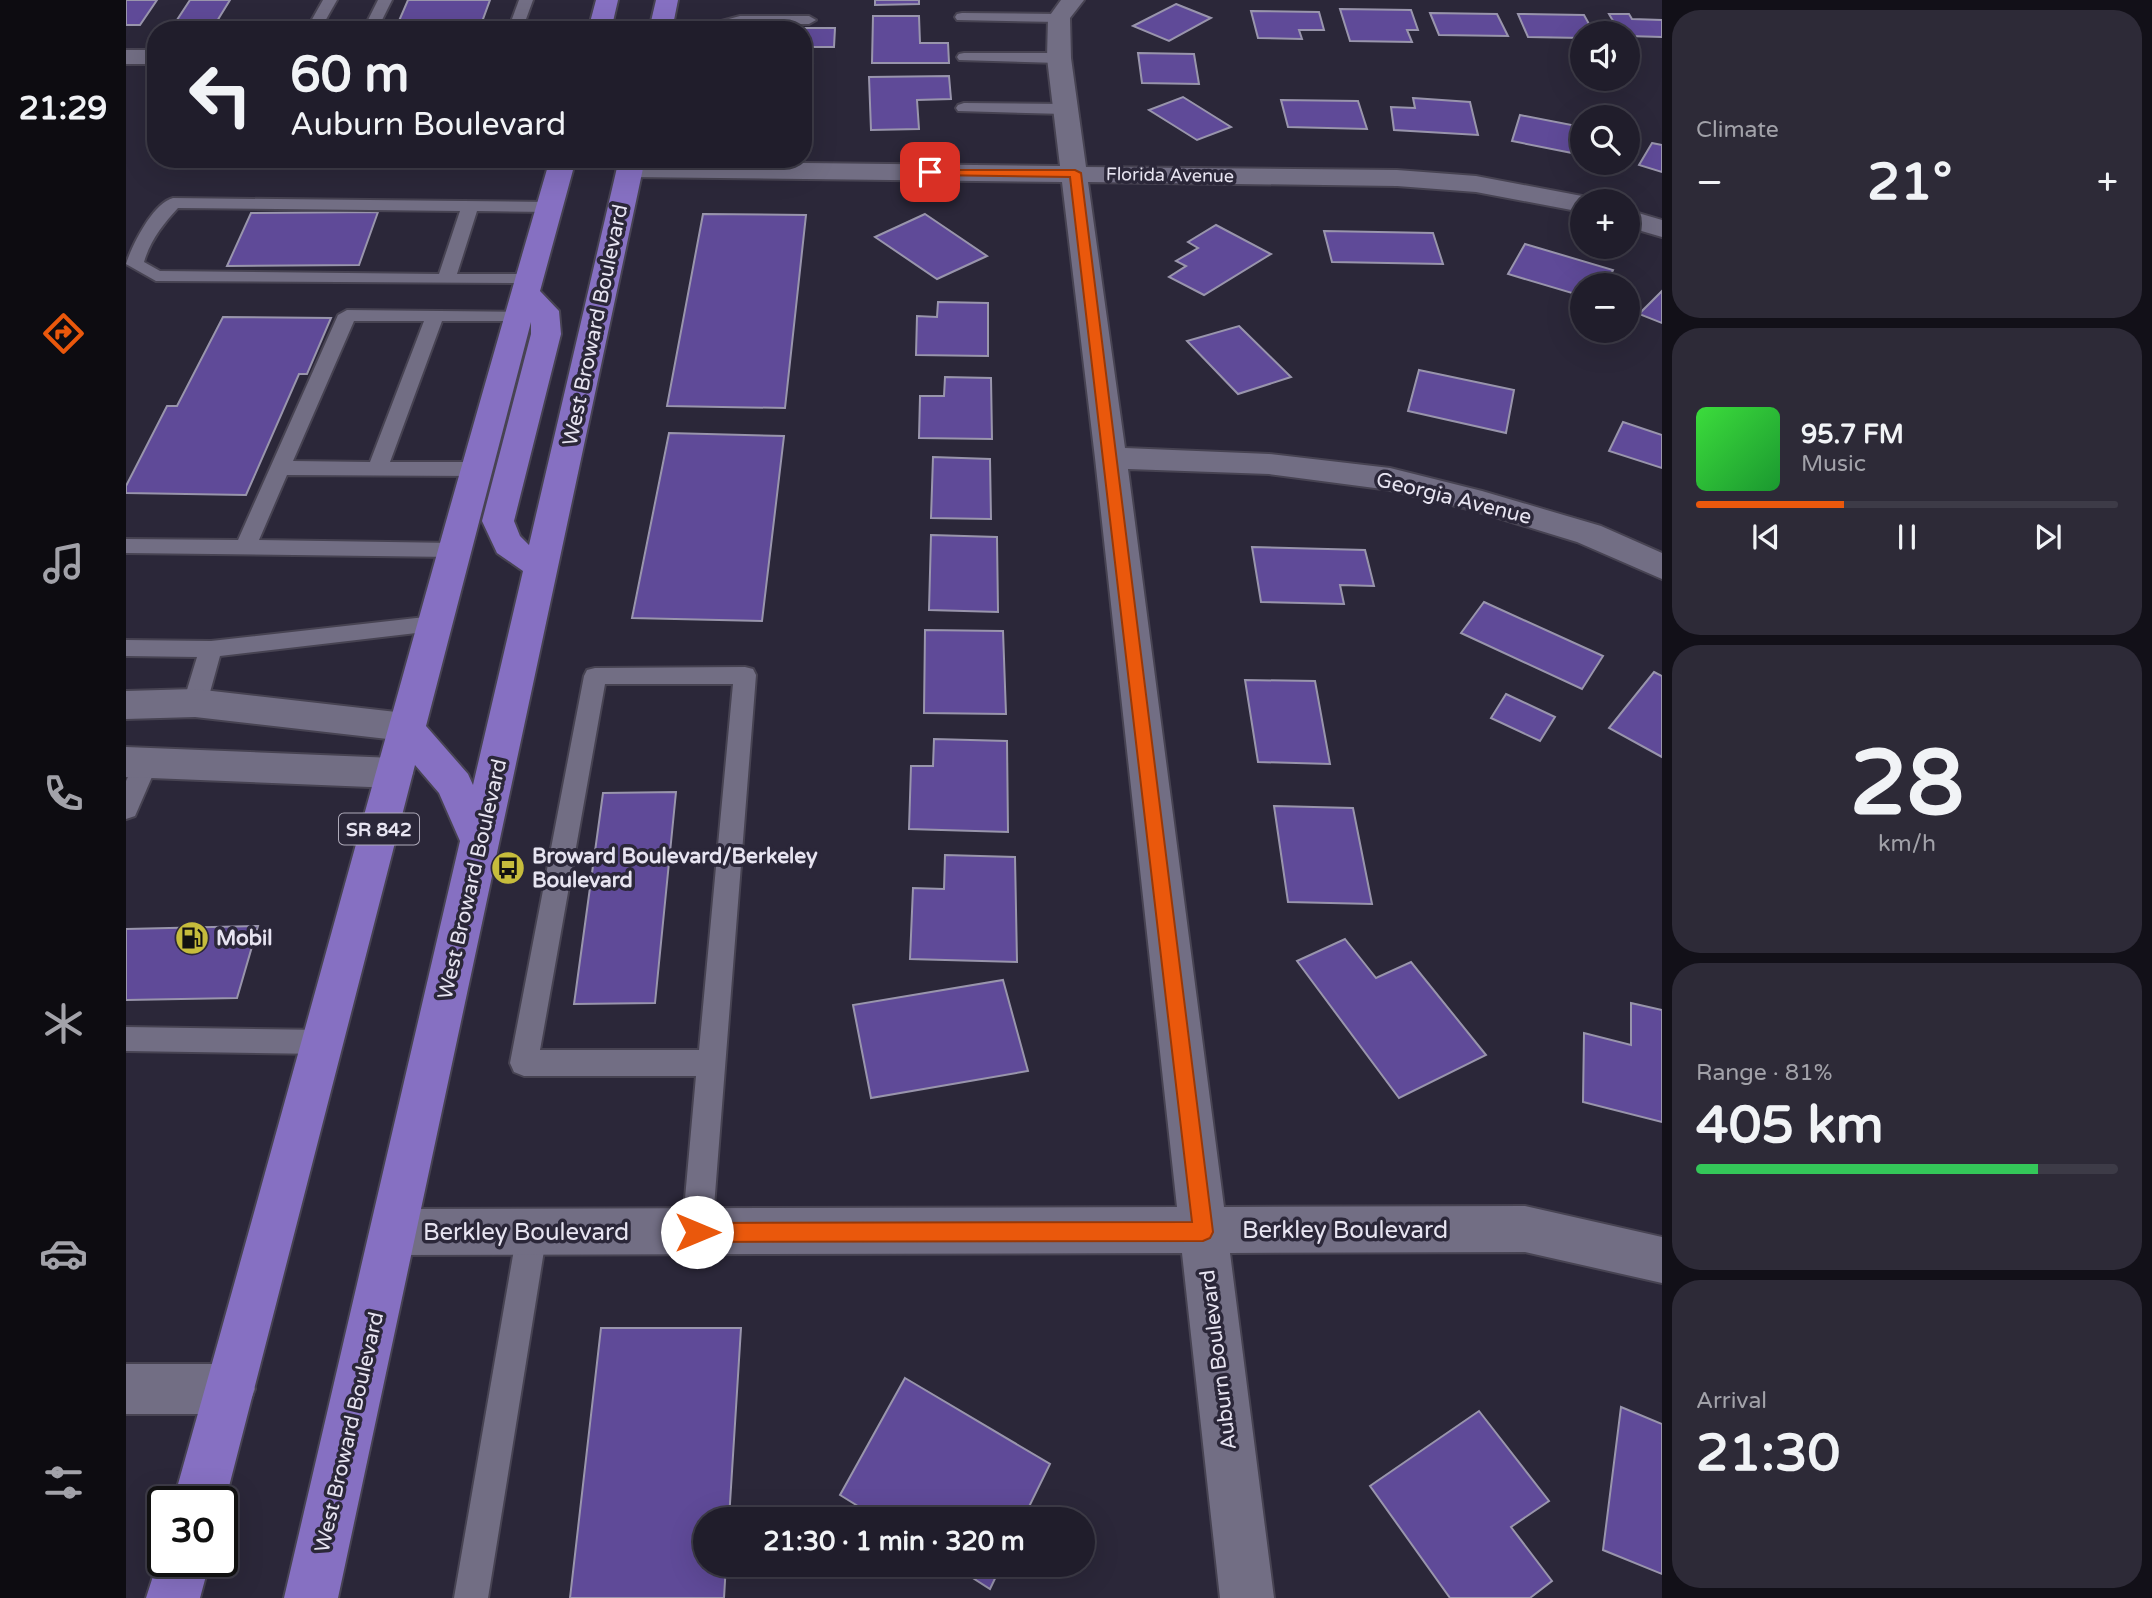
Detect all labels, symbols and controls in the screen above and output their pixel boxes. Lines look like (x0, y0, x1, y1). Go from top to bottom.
map controls (1570, 21, 1640, 343)
button: sound (1570, 21, 1640, 91)
text: 60 m (290, 46, 409, 105)
icon: left (175, 49, 266, 140)
text: 21:29 (19, 90, 107, 128)
button: search (1570, 105, 1640, 175)
text: Auburn Boulevard (290, 106, 566, 144)
text: Climate (1696, 116, 1779, 144)
pin (900, 142, 960, 202)
text: 21° (1867, 151, 1952, 214)
icon: arrive (911, 153, 949, 191)
text: − (1696, 160, 1723, 206)
text: + (2097, 160, 2118, 206)
street label: Florida Avenue (1106, 163, 1234, 187)
button: + (1570, 189, 1640, 259)
street label: West Broward Boulevard (558, 202, 633, 448)
button: − (1570, 273, 1640, 343)
icon: directions (39, 309, 88, 358)
text: 95.7 FM (1801, 419, 1904, 450)
text: Music (1801, 450, 1866, 478)
street label: Georgia Avenue (1374, 467, 1534, 530)
icon: previous (1747, 518, 1785, 556)
icon: pause (1888, 518, 1926, 556)
icon: next (2029, 518, 2067, 556)
icon: music (39, 539, 88, 588)
text: 28 (1850, 729, 1964, 839)
street label: West Broward Boulevard (433, 756, 512, 1002)
icon: phone (39, 769, 88, 818)
road number: SR 842 (339, 814, 419, 844)
text: km/h (1878, 830, 1936, 858)
place label: Broward Boulevard/Berkeley Boulevard (532, 844, 818, 893)
bus stop icon: Broward Boulevard/Berkeley Boulevard (489, 849, 527, 887)
fuel station icon: Mobil (173, 919, 211, 957)
place label: Mobil (216, 926, 272, 951)
icon: climate (39, 999, 88, 1048)
text: Range · 81% (1696, 1059, 1832, 1087)
text: 405 km (1696, 1094, 1884, 1157)
position arrow (660, 1195, 734, 1269)
street label: Berkley Boulevard (1242, 1216, 1448, 1245)
street label: Berkley Boulevard (423, 1218, 629, 1247)
icon: car (39, 1229, 88, 1278)
street label: Auburn Boulevard (1195, 1268, 1242, 1451)
street label: West Broward Boulevard (310, 1309, 389, 1555)
text: Arrival (1696, 1387, 1767, 1415)
text: 21:30 (1696, 1422, 1840, 1485)
icon: filters (39, 1458, 88, 1507)
speed limit sign: 30 (147, 1486, 238, 1577)
text: 21:30 · 1 min · 320 m (763, 1526, 1025, 1557)

